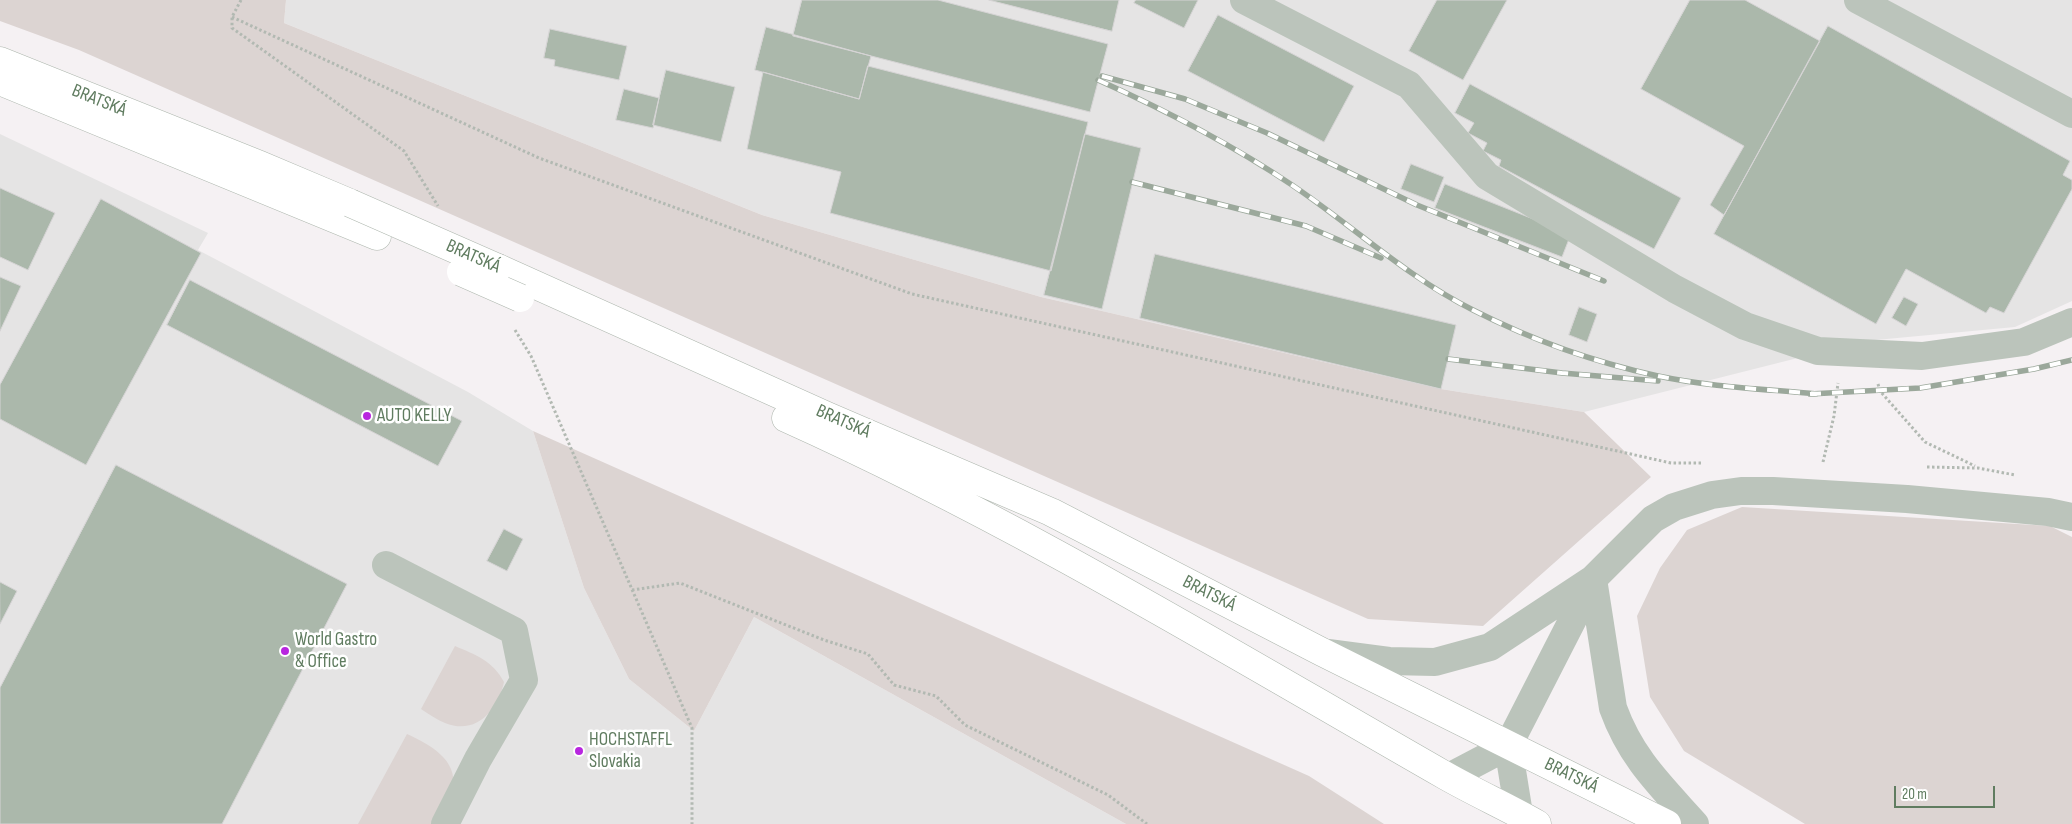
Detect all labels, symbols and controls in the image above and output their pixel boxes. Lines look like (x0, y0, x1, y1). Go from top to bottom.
street label: BRATSKÁ (68, 80, 130, 122)
street label: BRATSKÁ (442, 235, 504, 279)
street label: BRATSKÁ (812, 400, 874, 444)
place label: AUTO KELLY (377, 405, 451, 427)
marker: AUTO KELLY (361, 410, 373, 422)
street label: BRATSKÁ (1178, 571, 1240, 617)
place label: World Gastro & Office (295, 629, 377, 673)
marker: World Gastro & Office (279, 645, 291, 657)
place label: HOCHSTAFFL Slovakia (589, 729, 672, 773)
marker: HOCHSTAFFL Slovakia (573, 745, 585, 757)
street label: BRATSKÁ (1540, 753, 1602, 799)
scale bar (1897, 776, 1998, 808)
text: 20 m (1902, 785, 1927, 804)

